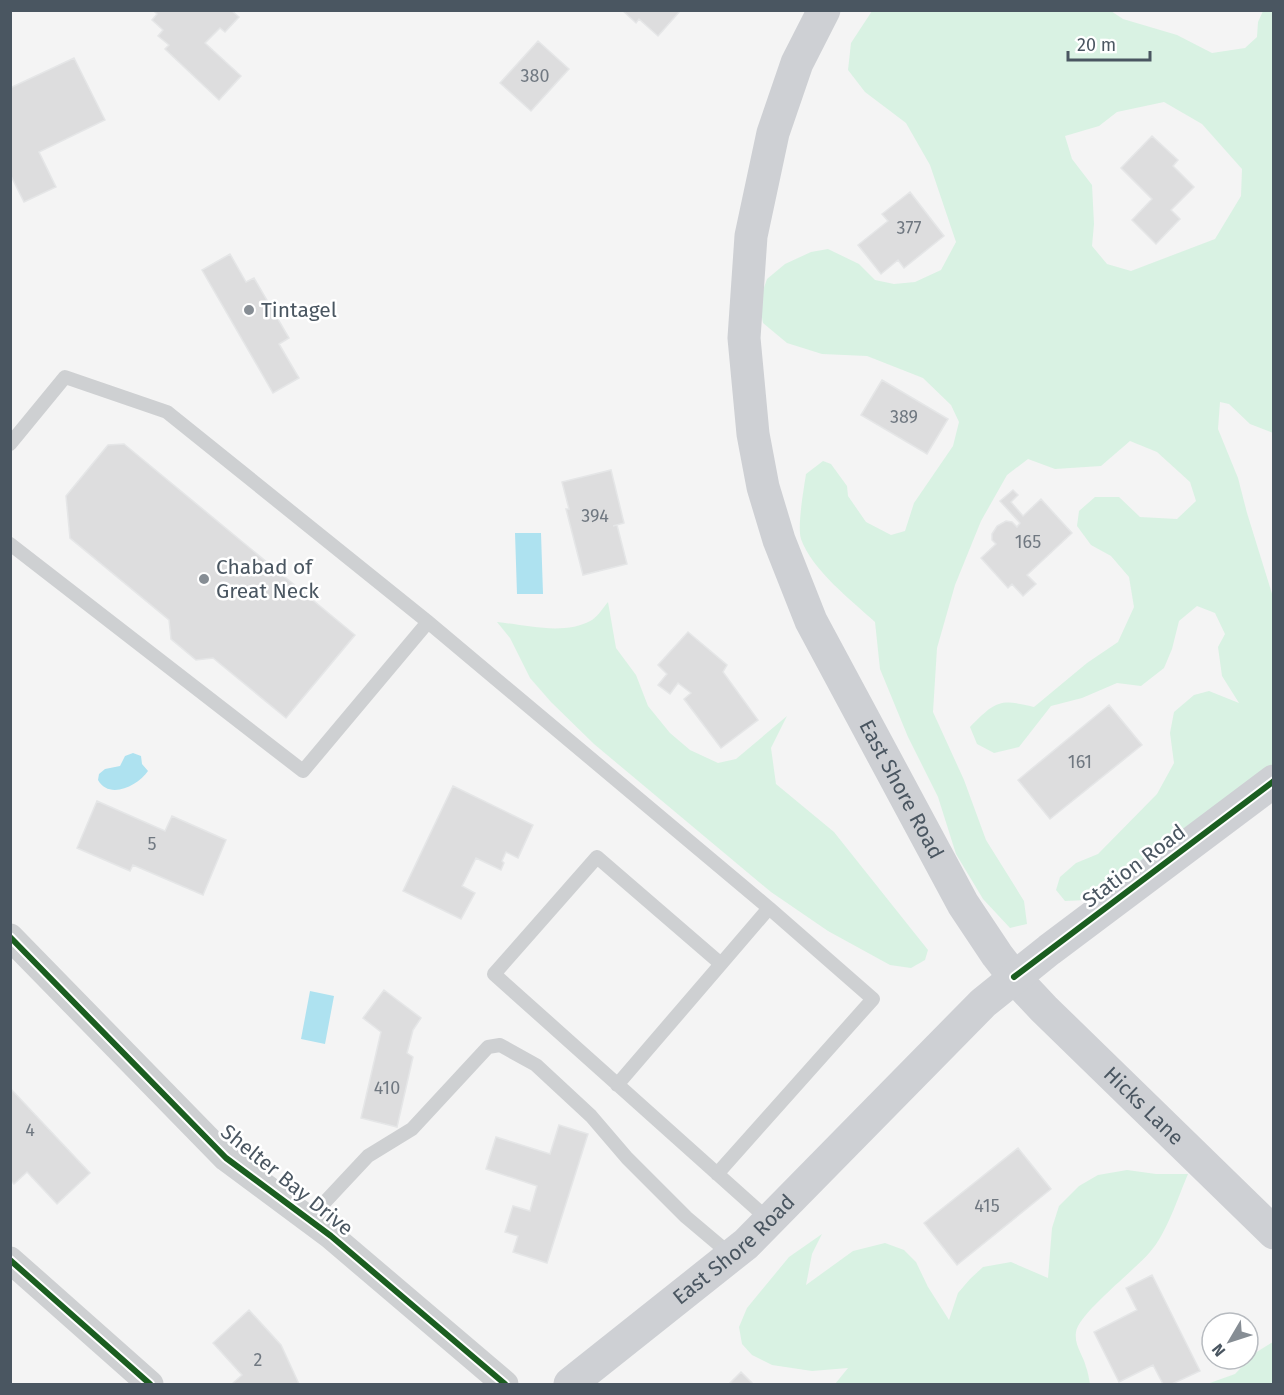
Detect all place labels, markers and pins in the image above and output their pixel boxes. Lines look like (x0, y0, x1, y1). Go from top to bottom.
place label: Tintagel (261, 297, 337, 323)
marker: Tintagel (242, 303, 256, 317)
place label: Chabad of Great Neck (216, 554, 319, 604)
marker: Chabad of Great Neck (197, 572, 211, 586)

